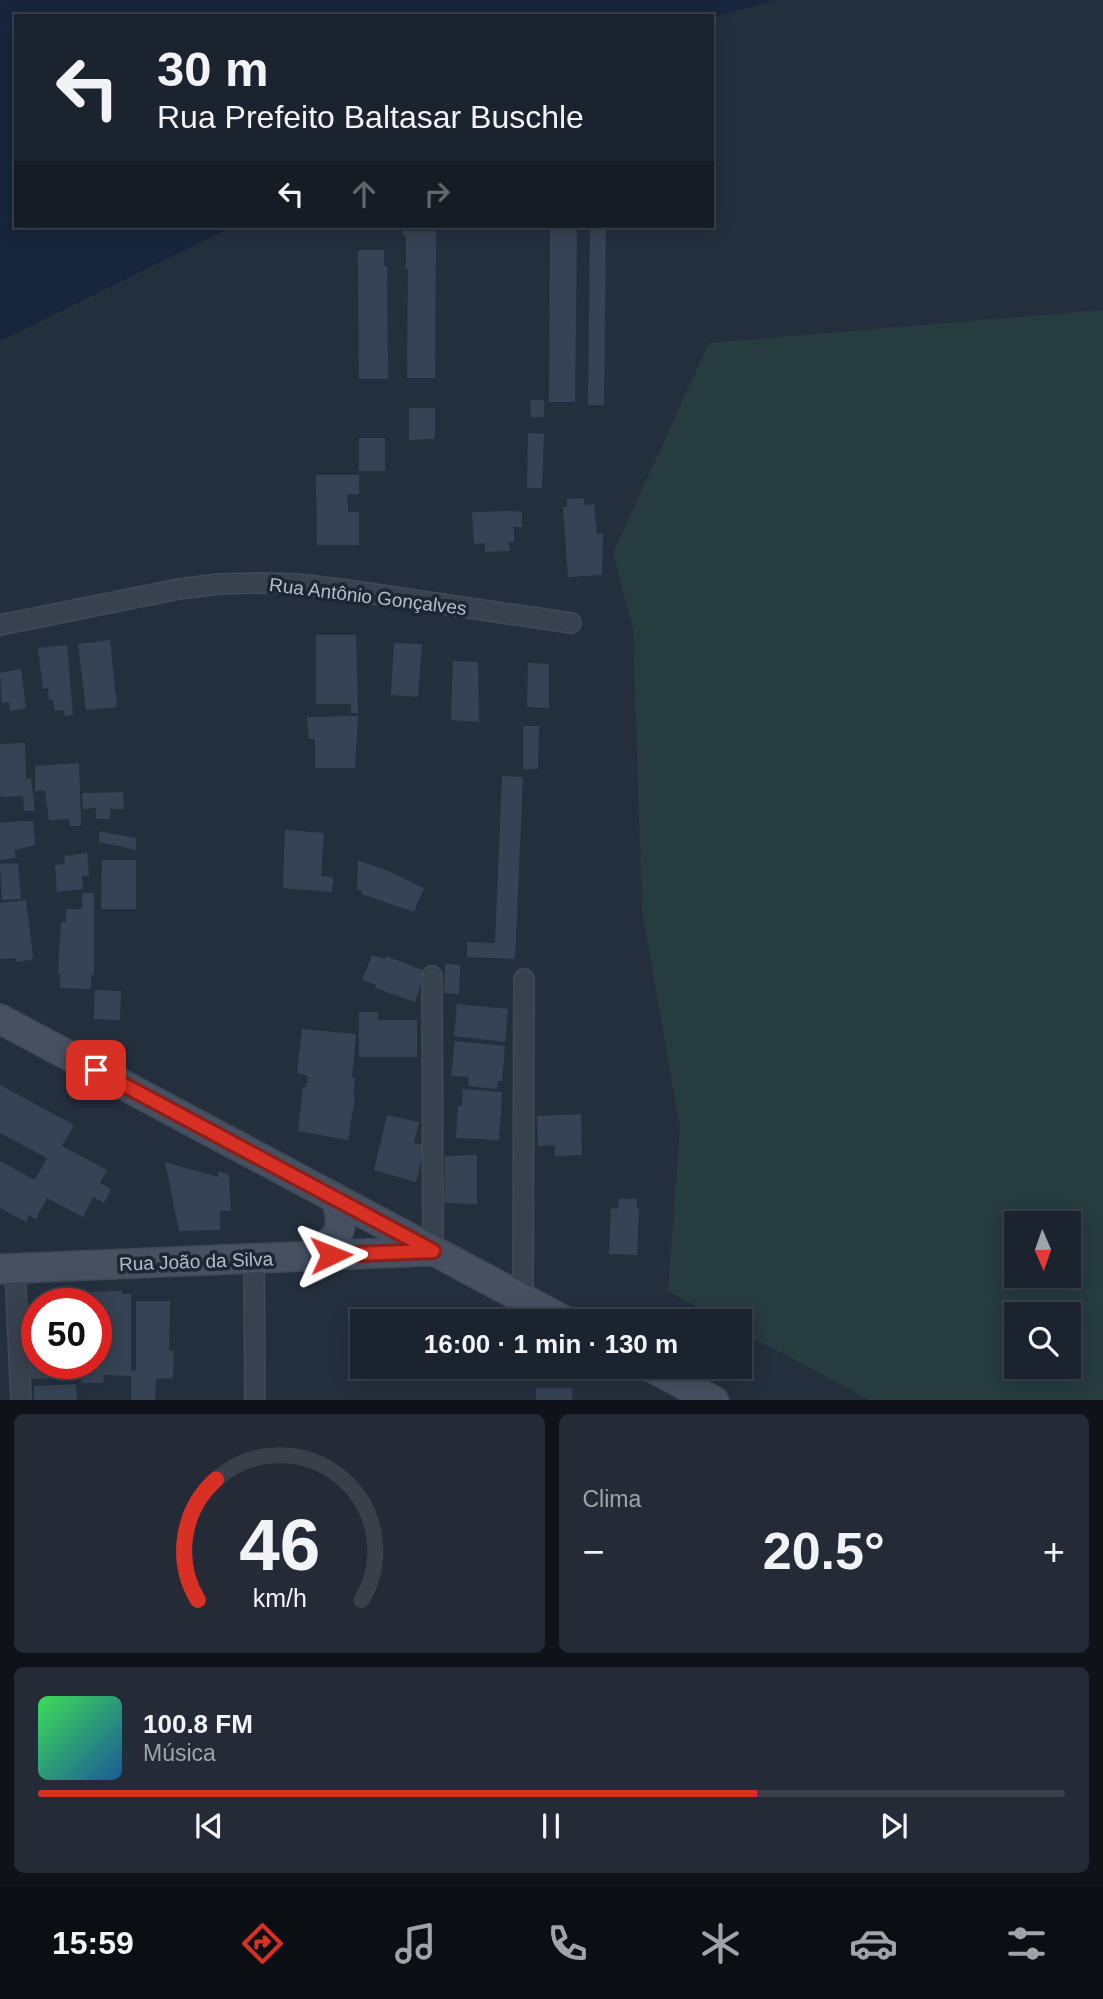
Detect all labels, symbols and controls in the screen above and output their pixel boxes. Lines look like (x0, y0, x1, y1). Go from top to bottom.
icon: left (42, 42, 133, 133)
text: 30 m (157, 42, 269, 96)
text: Rua Prefeito Baltasar Buschle (157, 99, 584, 135)
icon: left (272, 175, 310, 213)
icon: ahead (345, 175, 383, 213)
icon: right (418, 175, 456, 213)
street label: Rua Antônio Gonçalves (268, 574, 468, 619)
pin (66, 1040, 126, 1100)
icon: arrive (77, 1051, 115, 1089)
north arrow (1004, 1211, 1082, 1288)
map controls (1004, 1211, 1081, 1379)
position arrow (294, 1218, 368, 1292)
street label: Rua João da Silva (119, 1248, 274, 1275)
speed limit sign: 50 (21, 1288, 112, 1379)
button: search (1004, 1302, 1081, 1379)
text: 16:00 · 1 min · 130 m (424, 1329, 678, 1359)
text: Clima (583, 1486, 641, 1512)
text: 46 (239, 1504, 320, 1585)
text: 20.5° (763, 1522, 885, 1580)
text: − (583, 1531, 605, 1573)
text: + (1043, 1531, 1065, 1573)
text: km/h (252, 1583, 306, 1611)
text: 100.8 FM (143, 1709, 253, 1739)
text: Música (143, 1740, 216, 1766)
icon: previous (190, 1807, 228, 1845)
icon: pause (532, 1807, 570, 1845)
icon: next (875, 1807, 913, 1845)
icon: directions (238, 1919, 287, 1968)
icon: music (391, 1919, 440, 1968)
icon: phone (543, 1919, 592, 1968)
icon: climate (696, 1919, 745, 1968)
icon: car (849, 1919, 898, 1968)
icon: filters (1002, 1919, 1051, 1968)
text: 15:59 (52, 1925, 134, 1961)

